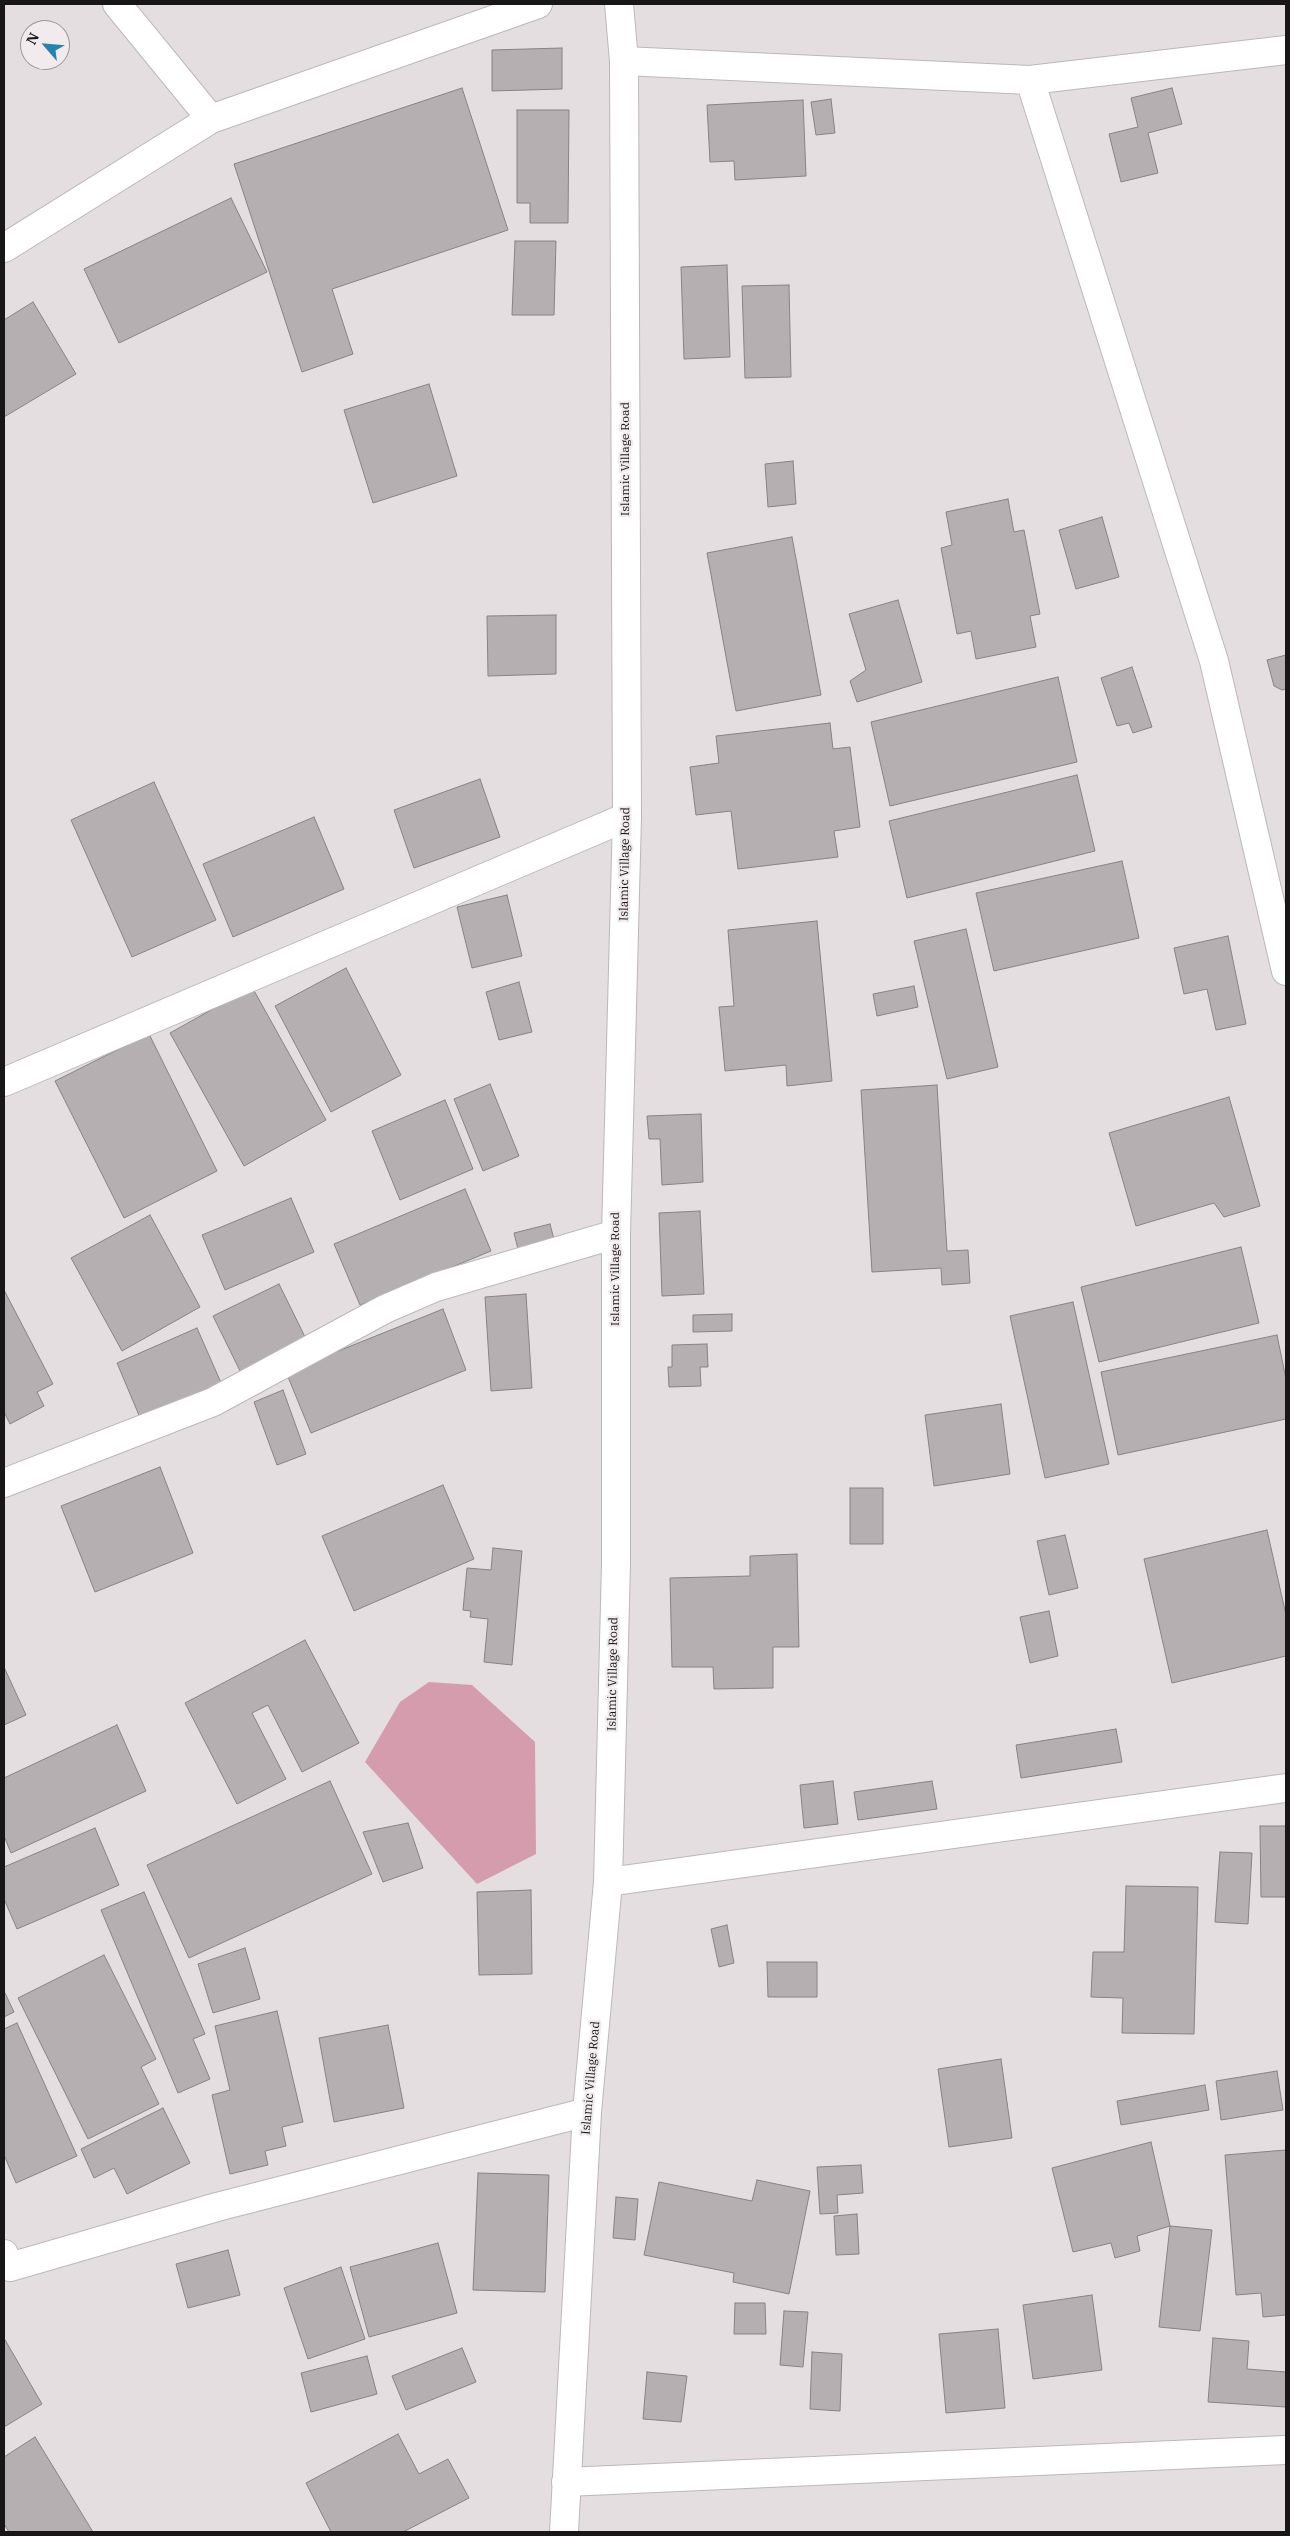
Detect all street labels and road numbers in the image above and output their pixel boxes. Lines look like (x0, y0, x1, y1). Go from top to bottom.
street label: Islamic Village Road (619, 402, 633, 516)
street label: Islamic Village Road (617, 807, 633, 921)
street label: Islamic Village Road (609, 1212, 623, 1326)
street label: Islamic Village Road (605, 1617, 621, 1731)
street label: Islamic Village Road (579, 2021, 603, 2135)

